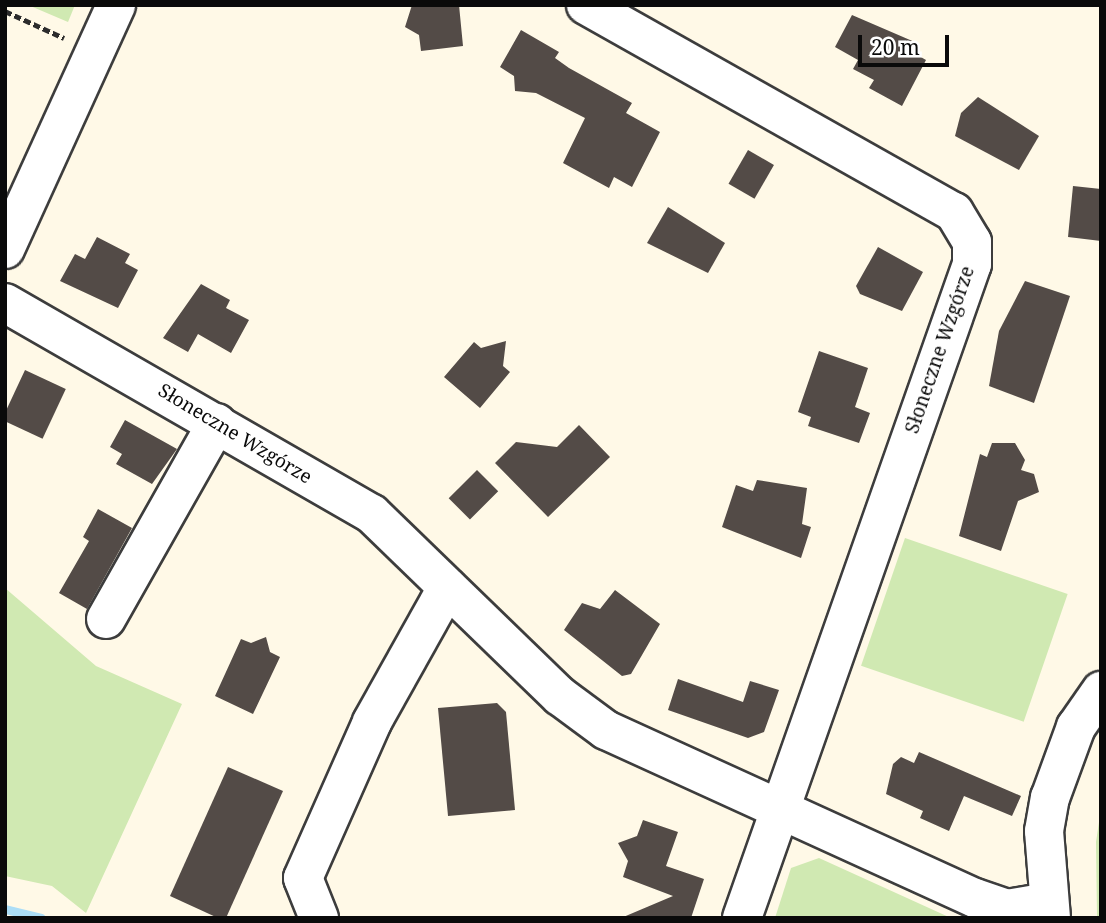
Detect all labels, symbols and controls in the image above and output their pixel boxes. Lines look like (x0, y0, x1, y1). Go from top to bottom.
scale bar (861, 21, 952, 65)
text: 20 m (871, 33, 920, 61)
street label: Słoneczne Wzgórze (901, 263, 979, 437)
street label: Słoneczne Wzgórze (154, 379, 316, 489)

